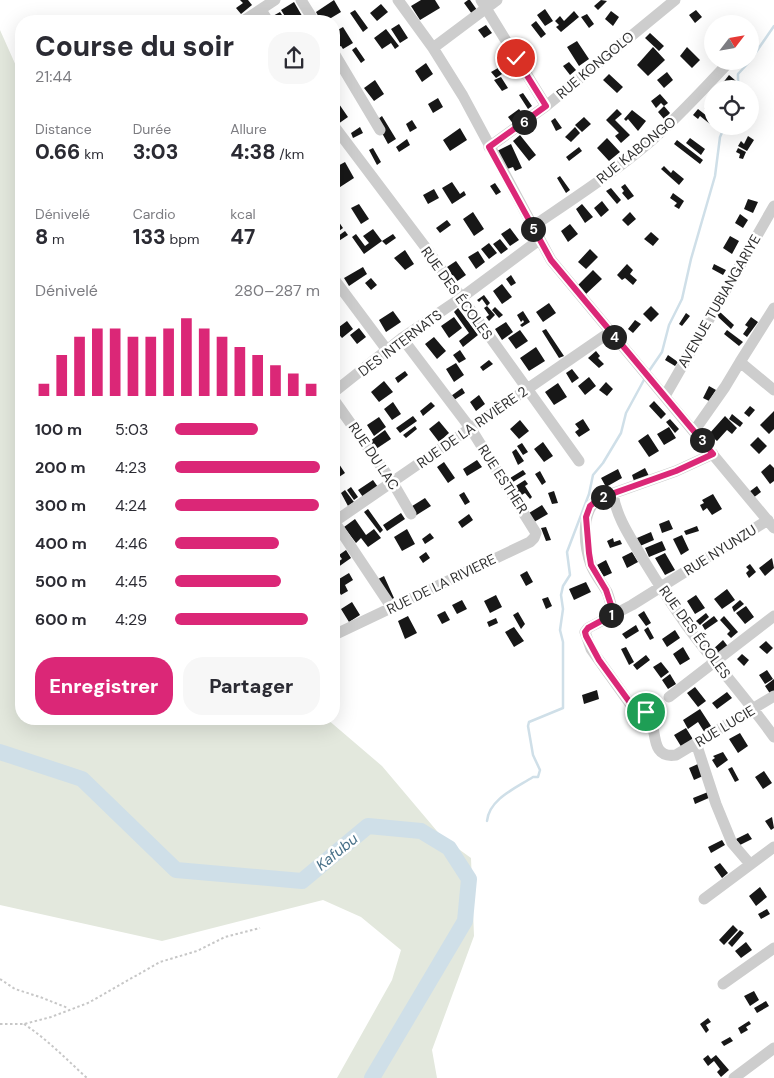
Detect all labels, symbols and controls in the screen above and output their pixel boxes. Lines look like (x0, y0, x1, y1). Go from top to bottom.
north arrow (704, 15, 759, 70)
map controls (704, 15, 759, 135)
street label: RUE KONGOLO (552, 27, 638, 103)
text: Course du soir (35, 28, 234, 65)
button: share (268, 32, 320, 84)
pin (495, 37, 537, 79)
icon: check (502, 44, 530, 72)
text: 21:44 (35, 66, 72, 87)
button: locate (704, 80, 759, 135)
pin: 6 (512, 110, 536, 134)
street label: RUE KABONGO (593, 112, 679, 188)
text: 6 (520, 113, 529, 131)
text: Distance (35, 120, 92, 138)
text: Durée (133, 120, 171, 138)
text: Allure (230, 120, 267, 138)
text: 0.66 (35, 138, 80, 166)
text: 3:03 (133, 138, 178, 166)
text: 4:38 (230, 138, 276, 166)
text: km (80, 145, 104, 163)
text: /km (276, 145, 304, 163)
text: Dénivelé (35, 205, 90, 223)
text: Cardio (133, 205, 176, 223)
text: kcal (230, 205, 256, 223)
pin: 5 (520, 216, 546, 242)
text: 5 (529, 220, 538, 238)
text: 8 (35, 223, 48, 251)
text: 133 (133, 223, 166, 251)
text: 47 (230, 223, 255, 251)
text: m (48, 230, 65, 248)
text: bpm (166, 230, 200, 248)
street label: AVENUE TUBIANGARIYE (673, 231, 765, 371)
street label: RUE DES ÉCOLES (417, 243, 497, 343)
text: Dénivelé (35, 280, 98, 301)
text: 280–287 m (234, 280, 320, 301)
street label: DES INTERNATS (355, 306, 445, 380)
pin: 4 (602, 324, 626, 350)
text: 4 (610, 328, 619, 346)
street label: RUE DE LA RIVIÈRE 2 (413, 382, 531, 472)
text: 100 m (35, 419, 82, 440)
text: 5:03 (115, 419, 148, 440)
street label: RUE DU LAC (345, 419, 403, 493)
pin: 3 (690, 428, 714, 452)
text: 3 (698, 431, 707, 449)
street label: RUE ESTHER (474, 441, 532, 517)
text: 200 m (35, 457, 86, 478)
text: 4:23 (115, 457, 147, 478)
pin: 2 (590, 484, 616, 510)
text: 2 (599, 488, 608, 506)
text: 300 m (35, 495, 86, 516)
text: 4:24 (115, 495, 147, 516)
street label: RUE NYUNZU (680, 521, 760, 579)
text: 400 m (35, 533, 87, 554)
text: 4:46 (115, 533, 148, 554)
street label: RUE DE LA RIVIERE (384, 550, 499, 618)
text: 500 m (35, 571, 86, 592)
text: 4:45 (115, 571, 147, 592)
street label: RUE DES ÉCOLES (655, 582, 735, 682)
pin: 1 (598, 602, 624, 628)
text: 1 (609, 606, 614, 624)
text: 600 m (35, 609, 87, 630)
text: 4:29 (115, 609, 147, 630)
button: Enregistrer (35, 657, 173, 715)
button: Partager (183, 657, 320, 715)
pin (625, 691, 667, 733)
icon: arrive (632, 698, 660, 726)
street label: RUE LUCIE (692, 701, 758, 751)
water label: Kafubu (312, 829, 362, 875)

